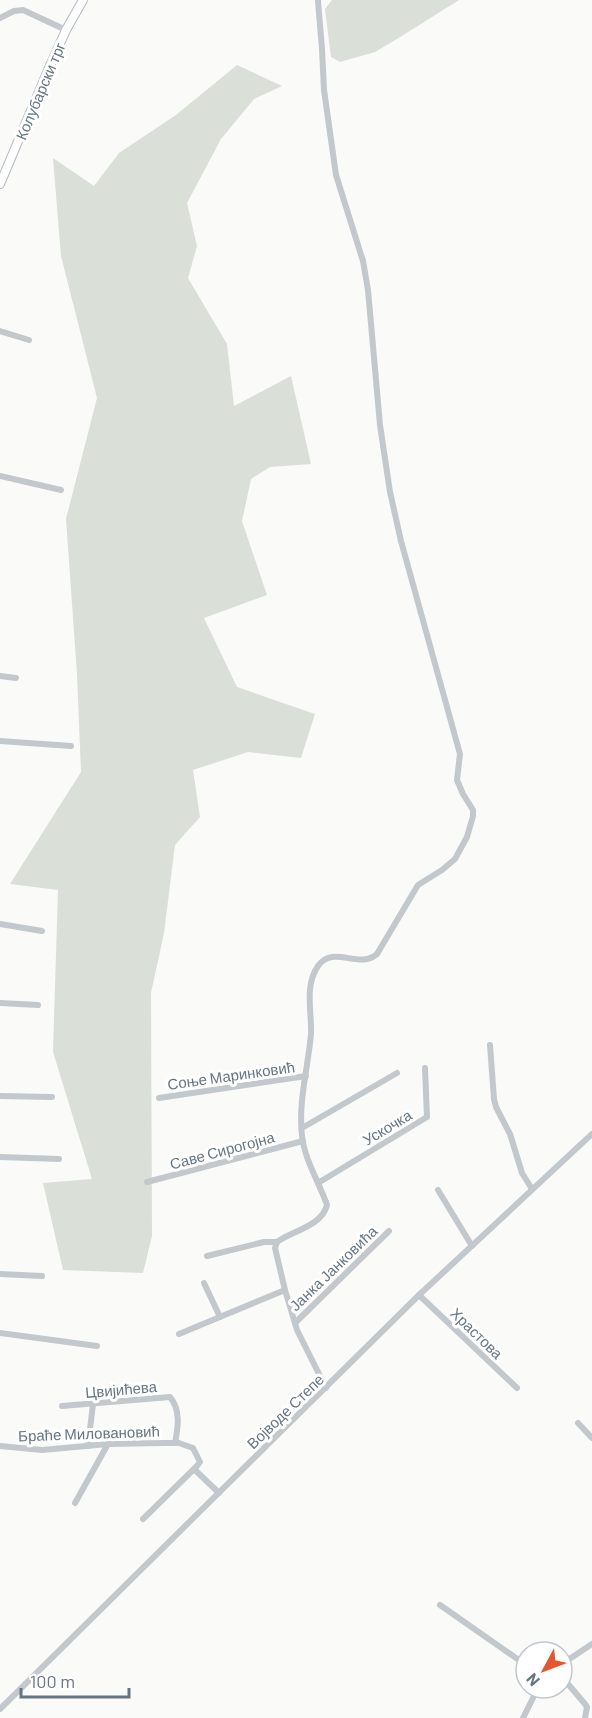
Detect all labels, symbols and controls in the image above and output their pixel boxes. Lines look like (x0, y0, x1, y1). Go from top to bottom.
street label: Колубарски трг (11, 39, 69, 142)
street label: Соње Маринковић (166, 1057, 296, 1093)
street label: Ускочка (359, 1105, 415, 1149)
street label: Саве Сирогојна (168, 1127, 277, 1173)
street label: Јанка Јанковића (286, 1221, 381, 1314)
street label: Храстова (447, 1304, 507, 1363)
street label: Војводе Степе (243, 1370, 327, 1452)
street label: Цвијићева (84, 1377, 158, 1401)
street label: Браће Миловановић (18, 1422, 160, 1444)
north arrow (514, 1640, 574, 1700)
scale bar (21, 1661, 129, 1699)
text: 100 m (30, 1670, 75, 1692)
text: N (522, 1670, 543, 1690)

